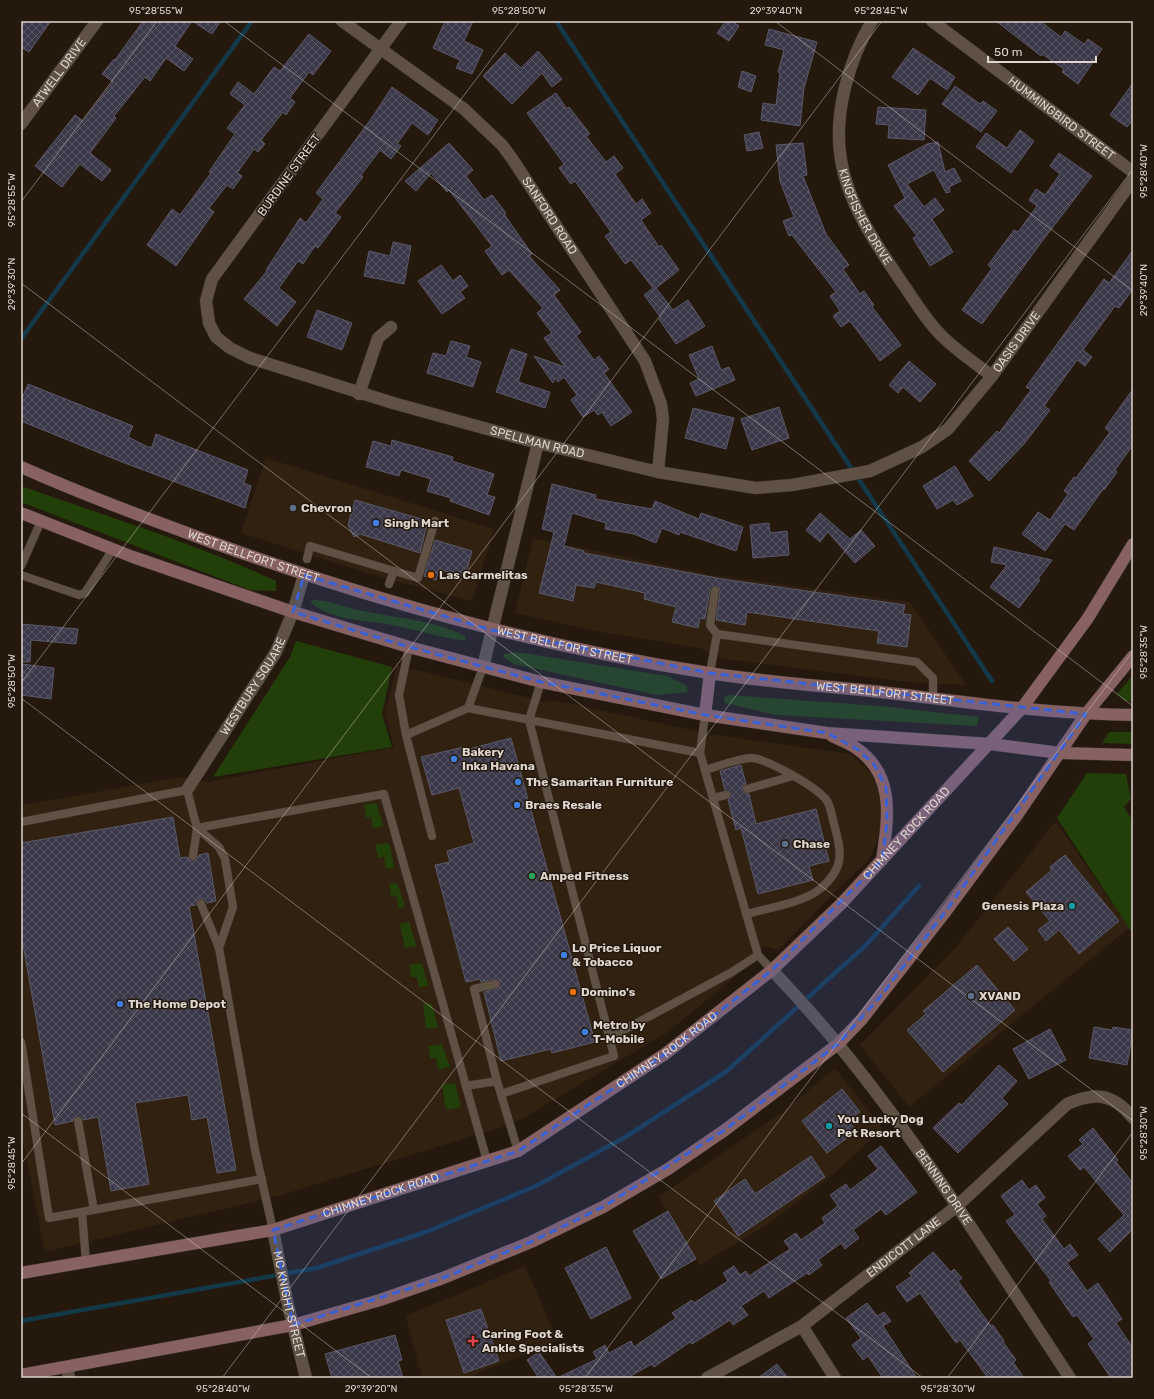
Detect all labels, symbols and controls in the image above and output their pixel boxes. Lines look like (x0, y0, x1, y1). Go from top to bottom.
text: 95°28'55"W (129, 5, 183, 17)
text: 95°28'50"W (492, 5, 546, 17)
text: 29°39'40"N (750, 5, 802, 17)
text: 95°28'45"W (854, 5, 908, 17)
street label: ATWELL DRIVE (29, 35, 89, 110)
scale bar (988, 38, 1096, 64)
text: 50 m (994, 45, 1022, 59)
street label: HUMMINGBIRD STREET (1005, 74, 1118, 163)
street label: BURDINE STREET (255, 131, 324, 219)
text: 95°28'40"W (1138, 144, 1150, 198)
street label: KINGFISHER DRIVE (836, 167, 895, 267)
text: 95°28'55"W (6, 173, 18, 227)
street label: SANFORD ROAD (519, 174, 580, 257)
text: 29°39'30"N (6, 258, 18, 310)
text: 29°39'40"N (1138, 264, 1150, 316)
street label: OASIS DRIVE (990, 309, 1043, 375)
street label: SPELLMAN ROAD (488, 423, 586, 461)
place label: Chevron (301, 501, 352, 515)
marker: Chevron (288, 503, 298, 513)
place label: Singh Mart (384, 516, 450, 530)
marker: Singh Mart (371, 518, 381, 528)
street label: WEST BELLFORT STREET (185, 527, 321, 586)
place label: Las Carmelitas (439, 568, 528, 582)
marker: Las Carmelitas (426, 570, 436, 580)
street label: WEST BELLFORT STREET (495, 623, 634, 667)
text: 95°28'35"W (1138, 625, 1150, 679)
street label: WESTBURY SQUARE (217, 635, 288, 738)
text: 95°28'50"W (6, 654, 18, 708)
street label: WEST BELLFORT STREET (815, 679, 955, 708)
place label: Bakery Inka Havana (462, 745, 535, 773)
marker: Bakery Inka Havana (449, 754, 459, 764)
place label: The Samaritan Furniture (526, 775, 673, 789)
marker: The Samaritan Furniture (513, 777, 523, 787)
street label: CHIMNEY ROCK ROAD (860, 784, 953, 883)
place label: Braes Resale (525, 798, 602, 812)
marker: Braes Resale (512, 800, 522, 810)
place label: Chase (793, 837, 830, 851)
marker: Chase (780, 839, 790, 849)
place label: Amped Fitness (540, 869, 629, 883)
marker: Amped Fitness (527, 871, 537, 881)
place label: Genesis Plaza (982, 899, 1064, 913)
marker: Genesis Plaza (1067, 901, 1077, 911)
place label: Lo Price Liquor & Tobacco (572, 941, 662, 969)
marker: Lo Price Liquor & Tobacco (559, 950, 569, 960)
place label: Domino's (581, 985, 636, 999)
marker: Domino's (568, 987, 578, 997)
place label: XVAND (979, 989, 1021, 1003)
marker: XVAND (966, 991, 976, 1001)
place label: The Home Depot (128, 997, 226, 1011)
marker: The Home Depot (115, 999, 125, 1009)
street label: CHIMNEY ROCK ROAD (614, 1009, 720, 1091)
place label: Metro by T-Mobile (593, 1018, 645, 1046)
marker: Metro by T-Mobile (580, 1027, 590, 1037)
text: 95°28'30"W (1138, 1106, 1150, 1160)
place label: You Lucky Dog Pet Resort (837, 1112, 924, 1140)
marker: You Lucky Dog Pet Resort (824, 1121, 834, 1131)
text: 95°28'45"W (6, 1136, 18, 1190)
street label: BENNING DRIVE (913, 1146, 975, 1228)
street label: CHIMNEY ROCK ROAD (321, 1170, 441, 1221)
street label: ENDICOTT LANE (864, 1214, 944, 1280)
street label: MC KNIGHT STREET (270, 1250, 308, 1359)
place label: Caring Foot & Ankle Specialists (482, 1327, 585, 1355)
marker: Caring Foot & Ankle Specialists (467, 1335, 479, 1347)
text: 95°28'40"W (196, 1383, 250, 1395)
text: 29°39'20"N (345, 1383, 397, 1395)
text: 95°28'35"W (559, 1383, 613, 1395)
text: 95°28'30"W (921, 1383, 975, 1395)

